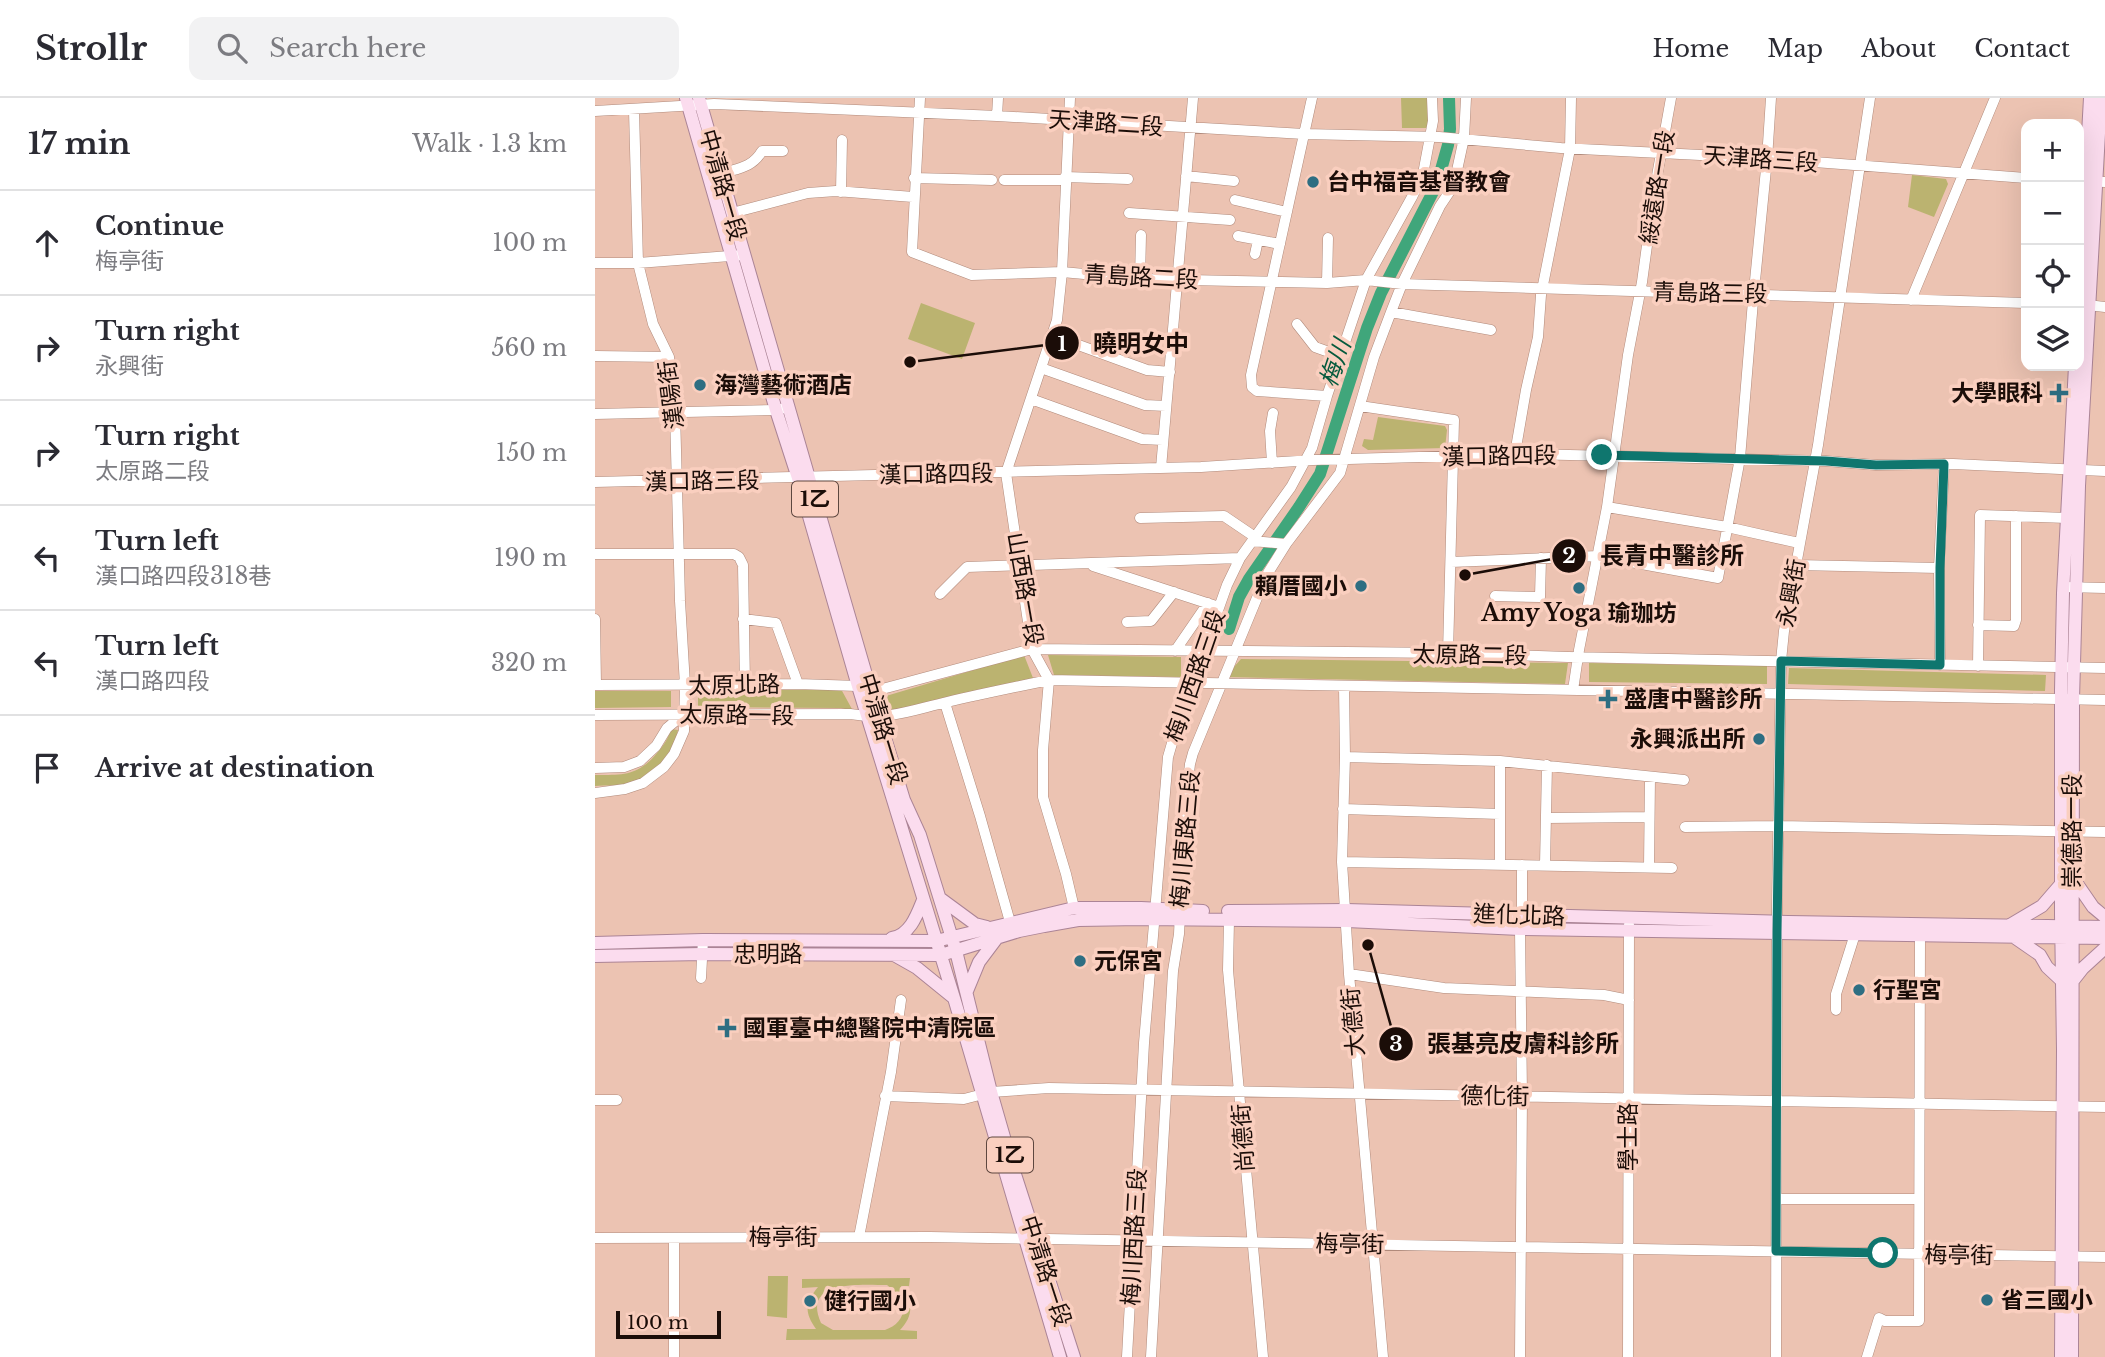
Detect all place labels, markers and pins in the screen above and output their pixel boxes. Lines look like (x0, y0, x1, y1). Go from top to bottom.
place label: 台中福音基督教會 (1327, 168, 1511, 196)
marker: 台中福音基督教會 (1305, 174, 1321, 190)
callout: 曉明女中 (1044, 321, 1203, 366)
place label: 海灣藝術酒店 (714, 371, 852, 399)
marker: 海灣藝術酒店 (692, 377, 708, 393)
place label: 大學眼科 (1951, 379, 2043, 407)
marker: 大學眼科 (2049, 383, 2069, 403)
callout: 長青中醫診所 (1551, 534, 1758, 579)
place label: 賴厝國小 (1255, 572, 1347, 600)
marker: 賴厝國小 (1353, 578, 1369, 594)
marker: Amy Yoga 瑜珈坊 (1571, 580, 1587, 596)
place label: Amy Yoga 瑜珈坊 (1480, 599, 1677, 627)
place label: 盛唐中醫診所 (1624, 685, 1762, 713)
marker: 盛唐中醫診所 (1598, 689, 1618, 709)
place label: 永興派出所 (1630, 725, 1745, 753)
marker: 永興派出所 (1751, 731, 1767, 747)
place label: 元保宮 (1094, 947, 1163, 975)
marker: 元保宮 (1072, 953, 1088, 969)
place label: 行聖宮 (1873, 976, 1942, 1004)
marker: 行聖宮 (1851, 982, 1867, 998)
place label: 國軍臺中總醫院中清院區 (743, 1014, 996, 1042)
marker: 國軍臺中總醫院中清院區 (717, 1018, 737, 1038)
callout: 張基亮皮膚科診所 (1378, 1021, 1633, 1066)
place label: 省三國小 (2001, 1286, 2093, 1314)
place label: 健行國小 (824, 1287, 916, 1315)
marker: 省三國小 (1979, 1292, 1995, 1308)
marker: 健行國小 (802, 1293, 818, 1309)

